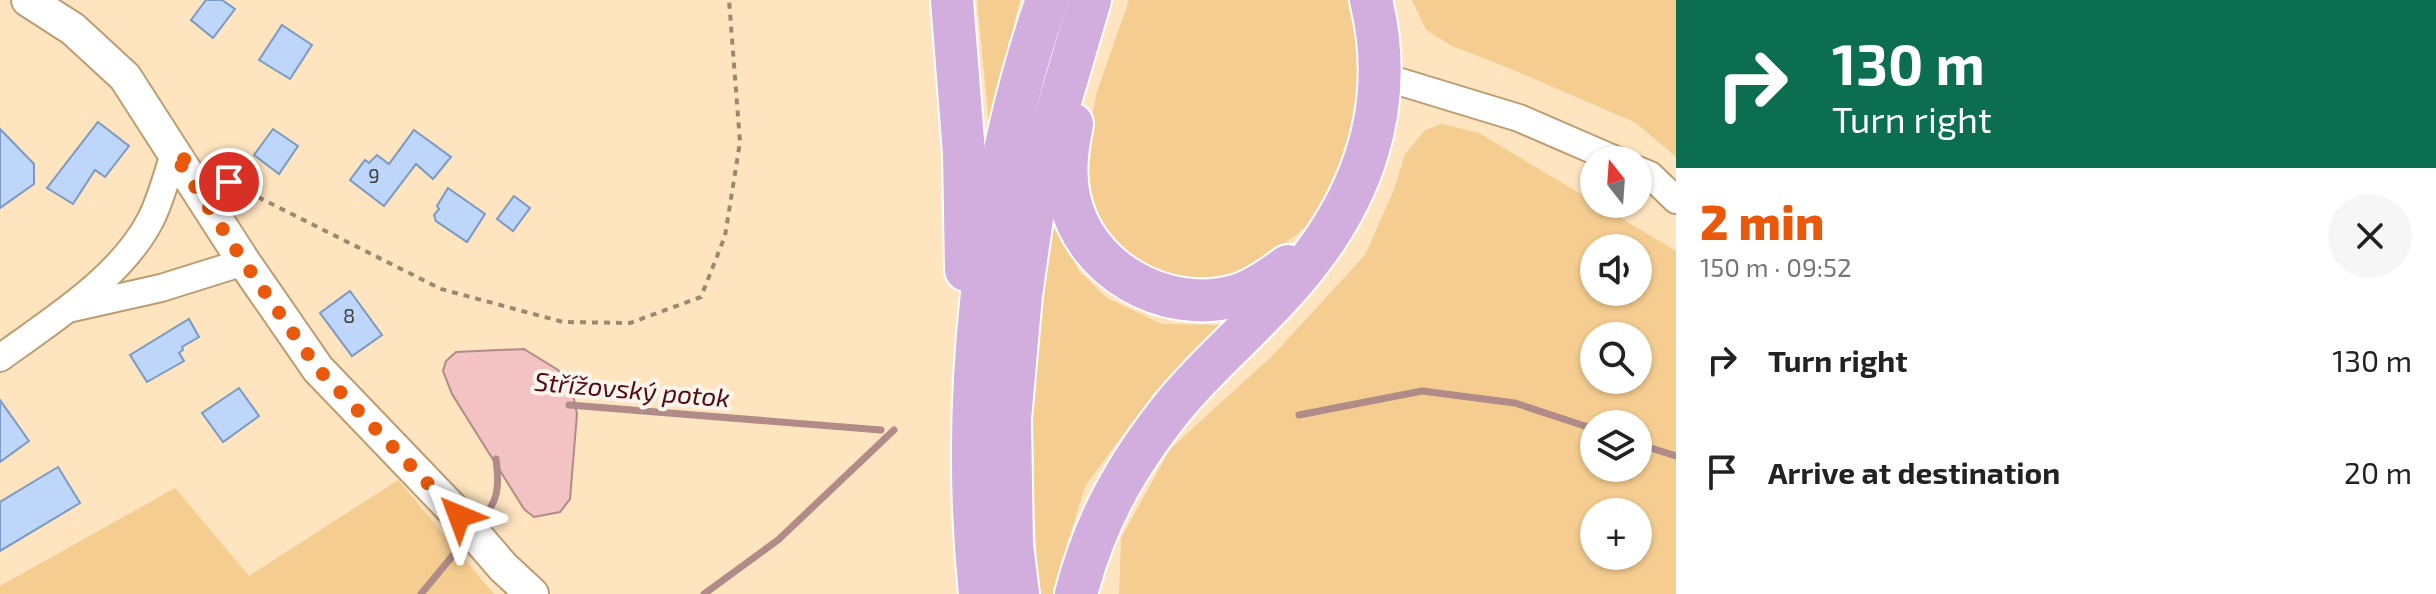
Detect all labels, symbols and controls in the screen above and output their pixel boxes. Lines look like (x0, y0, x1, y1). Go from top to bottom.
text: 130 m (1832, 29, 1985, 96)
icon: right (1700, 32, 1804, 136)
text: Turn right (1832, 97, 1992, 140)
north arrow (1580, 146, 1652, 218)
map controls (1580, 146, 1652, 570)
pin (195, 148, 263, 216)
icon: arrive (207, 160, 251, 204)
house number: 9 (368, 163, 380, 187)
text: 2 min (1700, 192, 1824, 250)
button: close (2328, 194, 2412, 278)
button: sound (1580, 234, 1652, 306)
text: 150 m · 09:52 (1700, 251, 1852, 282)
house number: 8 (343, 303, 355, 327)
button: search (1580, 322, 1652, 394)
icon: right (1700, 338, 1744, 382)
text: Turn right (1768, 342, 1908, 378)
text: 130 m (2332, 342, 2412, 378)
water label: Střížovský potok (533, 365, 731, 413)
button: layers (1580, 410, 1652, 482)
icon: arrive (1700, 450, 1744, 494)
text: Arrive at destination (1768, 454, 2060, 490)
text: 20 m (2344, 454, 2412, 490)
position arrow (417, 474, 501, 558)
button: + (1580, 498, 1652, 570)

